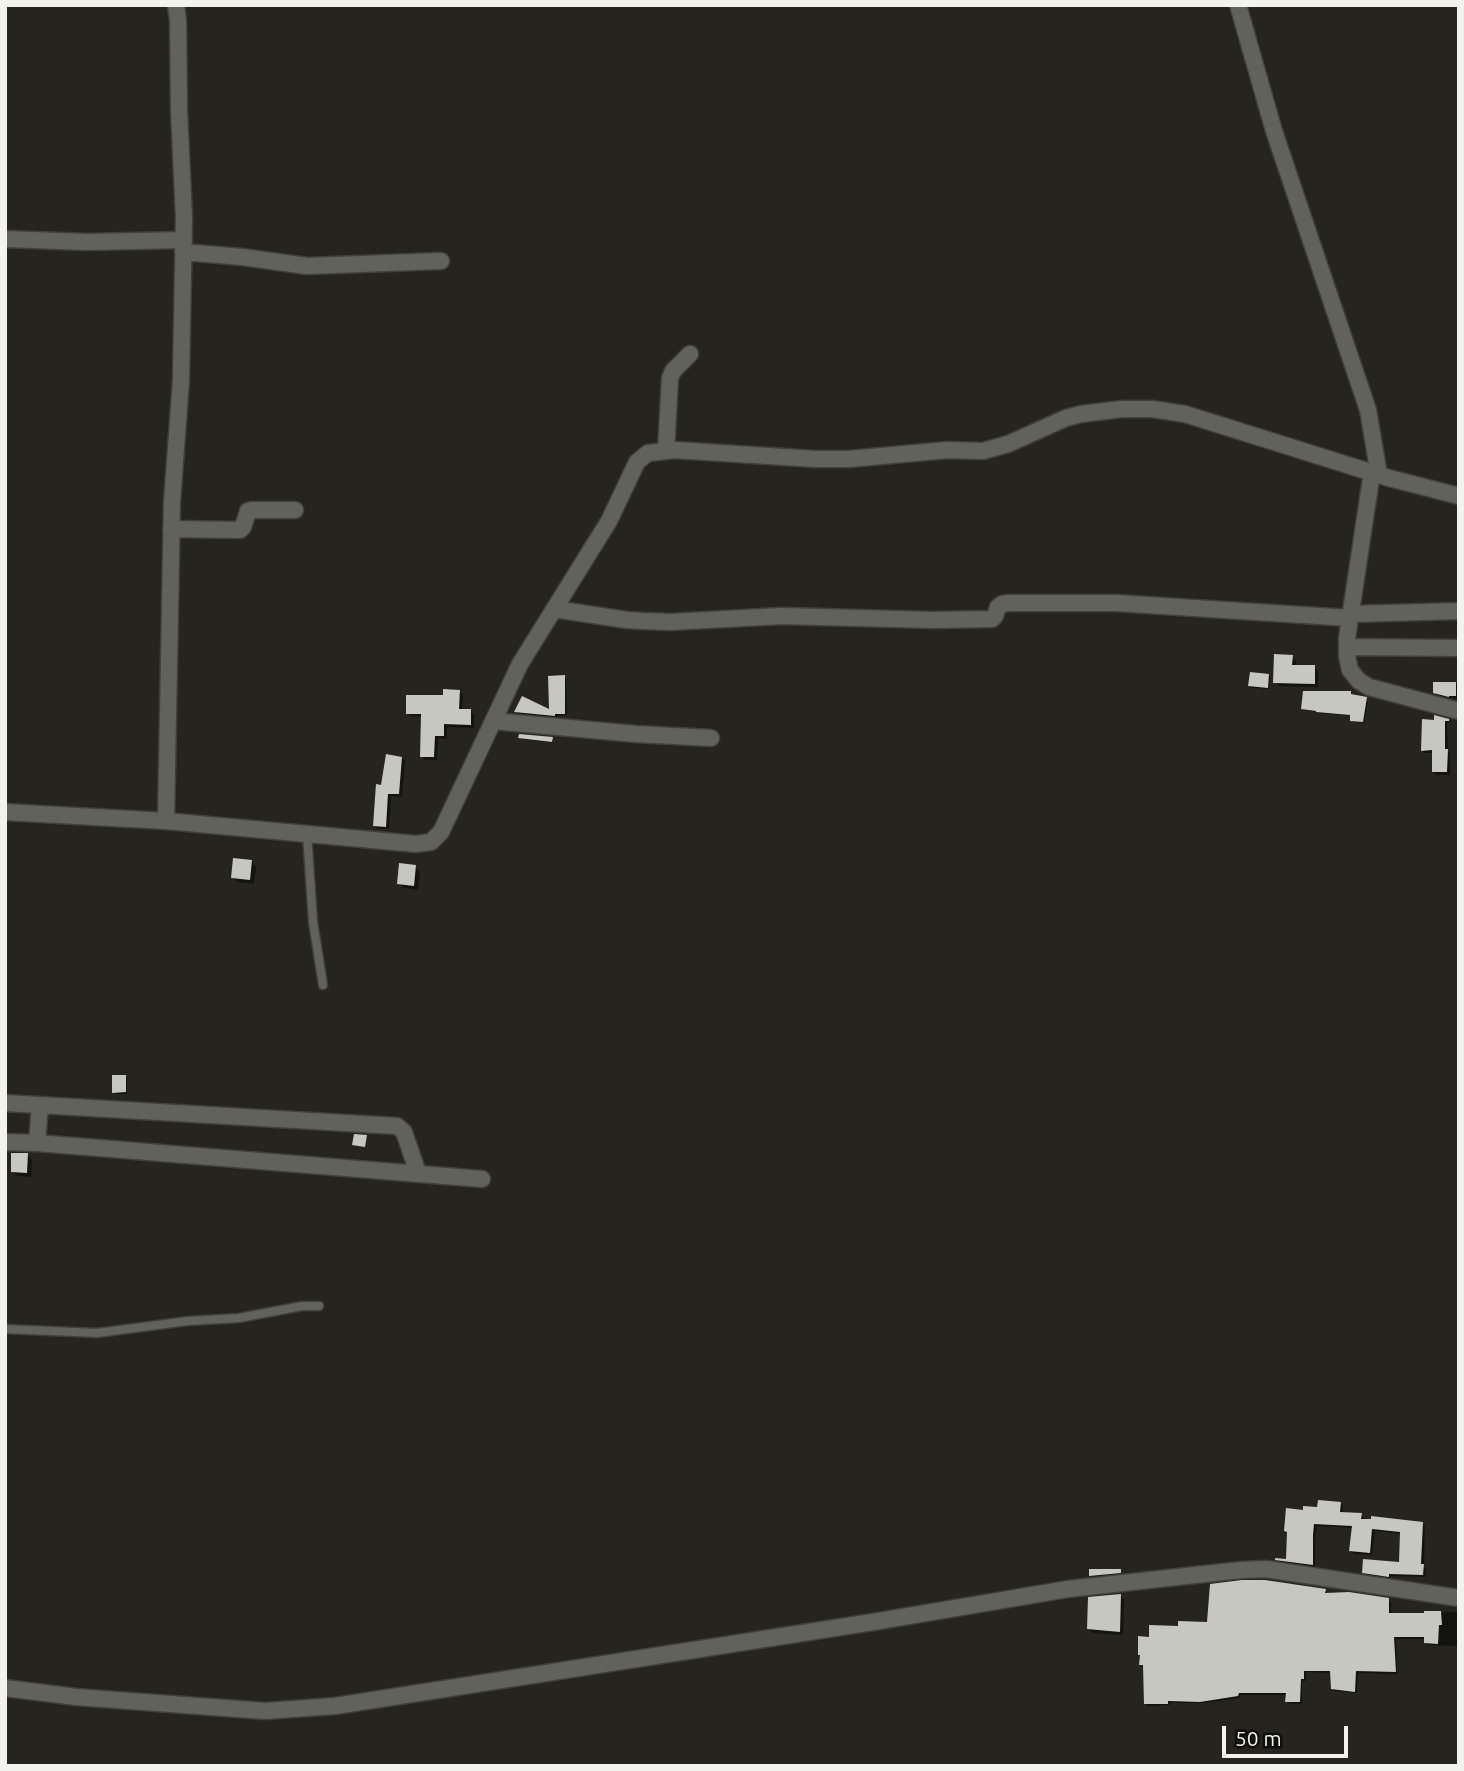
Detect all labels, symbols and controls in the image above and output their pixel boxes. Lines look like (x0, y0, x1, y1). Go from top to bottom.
scale bar (1226, 1712, 1352, 1756)
text: 50 m (1235, 1726, 1282, 1750)

